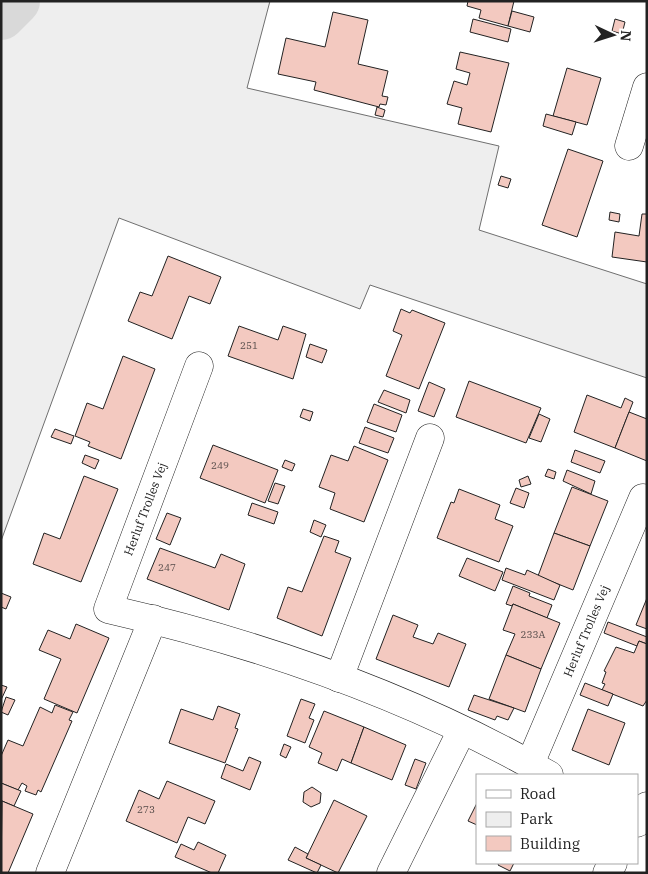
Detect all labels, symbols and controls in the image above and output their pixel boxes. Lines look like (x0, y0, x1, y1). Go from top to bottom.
north arrow (588, 10, 638, 60)
text: N (617, 30, 635, 42)
house number: 251 (240, 339, 258, 352)
house number: 249 (211, 459, 229, 472)
street label: Herluf Trolles Vej (120, 460, 170, 558)
house number: 247 (158, 561, 176, 574)
street label: Herluf Trolles Vej (560, 583, 612, 679)
house number: 233A (521, 628, 546, 641)
legend (476, 774, 638, 864)
text: Road (520, 784, 556, 803)
house number: 273 (137, 803, 155, 816)
text: Park (520, 809, 553, 828)
text: Building (520, 834, 580, 853)

